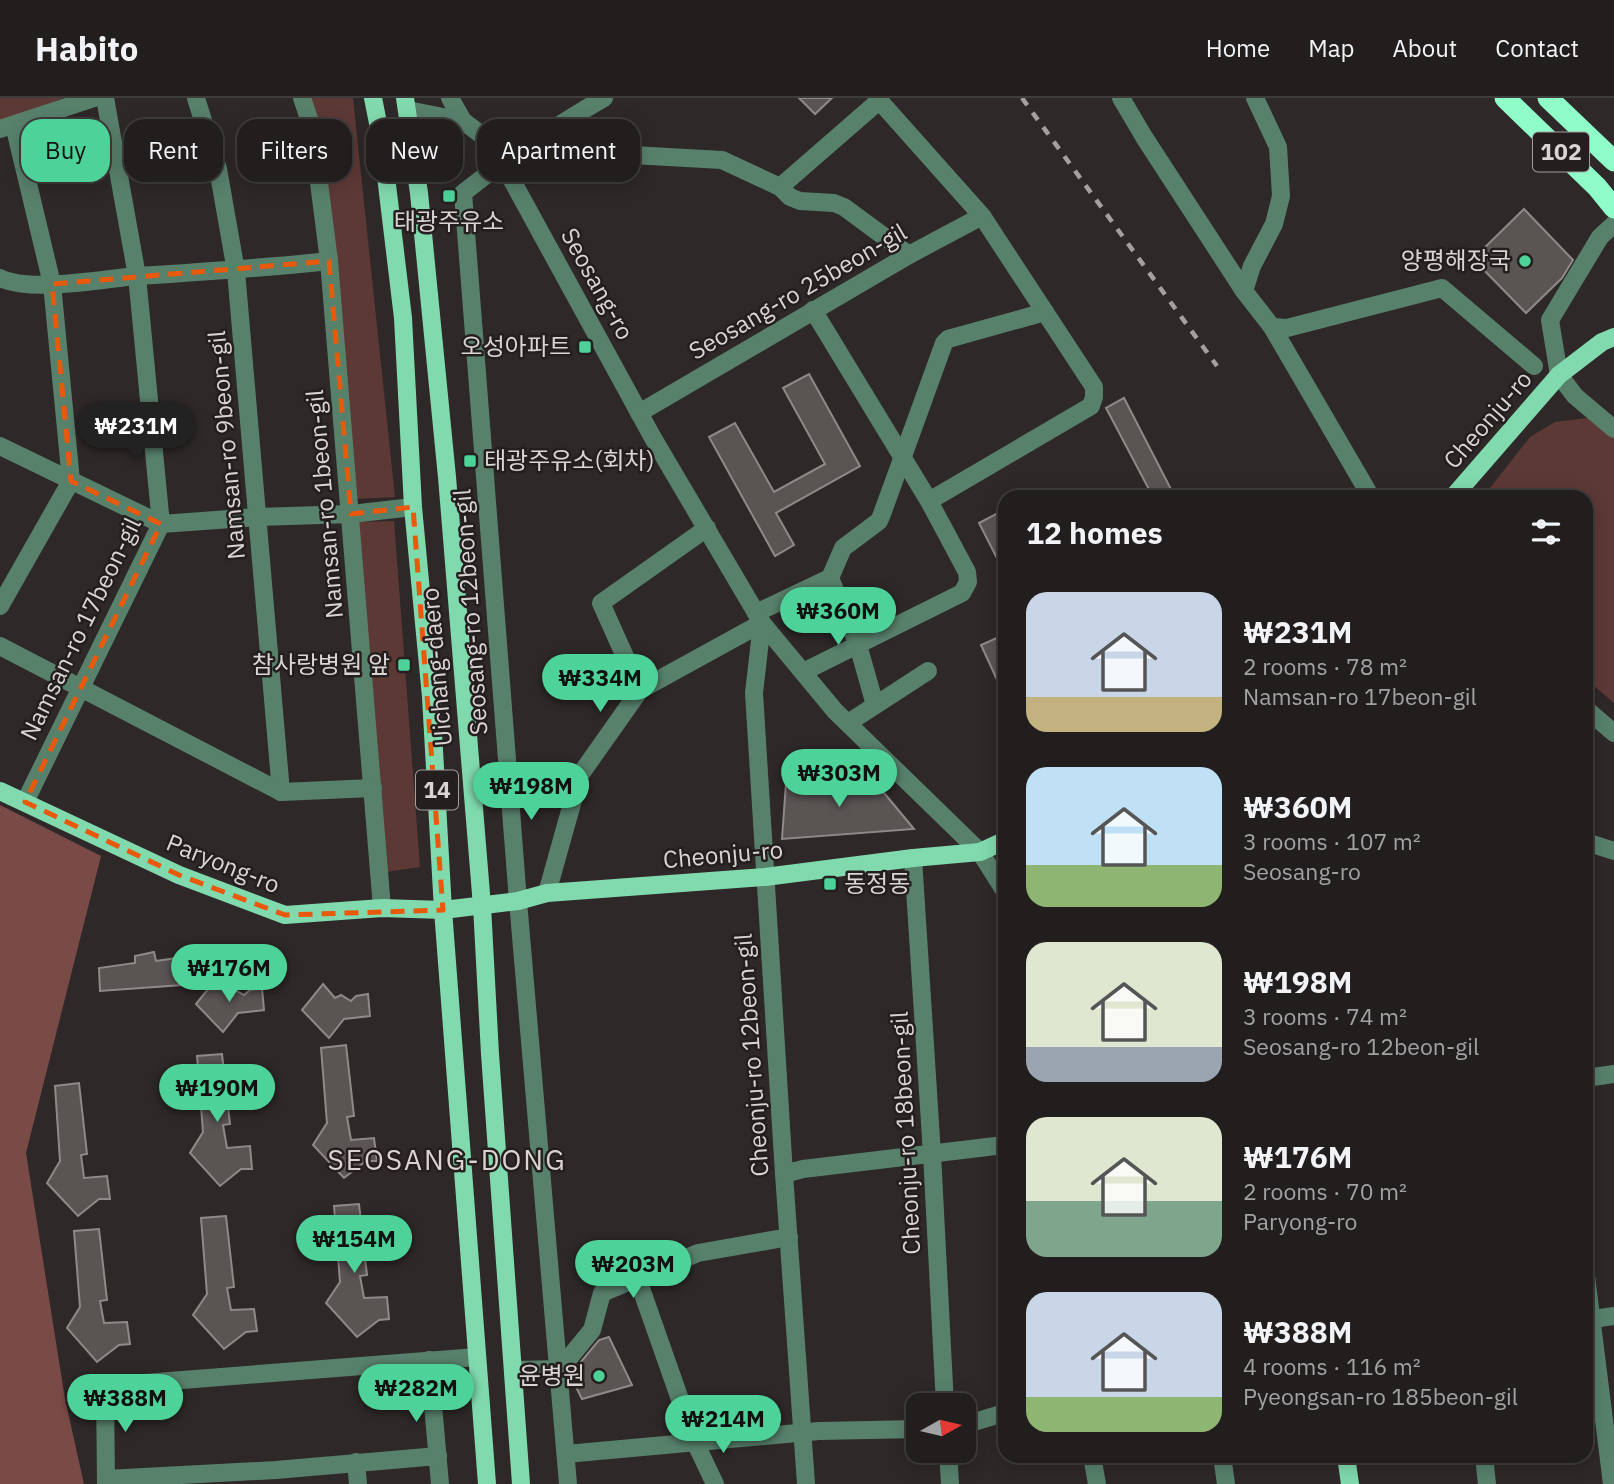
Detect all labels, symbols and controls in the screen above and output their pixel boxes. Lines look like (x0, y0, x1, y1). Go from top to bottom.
text: Habito (35, 27, 138, 70)
text: Home (1206, 32, 1270, 64)
text: Map (1308, 32, 1354, 64)
text: About (1392, 32, 1457, 64)
text: Contact (1495, 32, 1579, 64)
chip: Buy (21, 119, 110, 182)
chip: Rent (124, 119, 223, 182)
chip: Filters (237, 119, 352, 182)
chip: New (366, 119, 463, 182)
chip: Apartment (477, 119, 640, 182)
road number: 102 (1533, 132, 1589, 172)
marker: 태광주유소 (441, 188, 457, 204)
place label: 태광주유소 (394, 205, 504, 237)
street label: Seosang-ro 25beon-gil (683, 216, 912, 367)
street label: Seosang-ro (554, 222, 642, 345)
place label: 양평해장국 (1401, 244, 1511, 276)
marker: 양평해장국 (1517, 253, 1533, 269)
street label: Namsan-ro 9beon-gil (200, 329, 252, 561)
place label: 오성아파트 (461, 330, 571, 362)
marker: 오성아파트 (577, 339, 593, 355)
street label: Cheonju-ro (1436, 364, 1539, 475)
street label: Namsan-ro 1beon-gil (298, 388, 350, 620)
pin: ₩231M (87, 402, 185, 462)
text: ₩231M (94, 410, 178, 440)
place label: 태광주유소(회차) (484, 444, 655, 476)
marker: 태광주유소(회차) (462, 453, 478, 469)
street label: Seosang-ro 12beon-gil (445, 488, 495, 736)
street label: Namsan-ro 17beon-gil (12, 512, 148, 745)
text: 12 homes (1026, 513, 1163, 552)
icon: filters (1527, 513, 1565, 551)
street label: Uichang-daero (413, 587, 459, 748)
pin: ₩360M (789, 588, 887, 647)
text: ₩360M (796, 595, 880, 625)
text: ₩231M (1243, 612, 1352, 651)
icon: home (1082, 620, 1166, 704)
place label: 참사랑병원 앞 (252, 648, 390, 680)
text: 2 rooms · 78 m² (1243, 651, 1407, 681)
pin: ₩334M (551, 654, 649, 714)
marker: 참사랑병원 앞 (396, 657, 412, 673)
text: ₩334M (558, 662, 642, 692)
text: Namsan-ro 17beon-gil (1243, 681, 1477, 711)
pin: ₩303M (790, 750, 888, 809)
text: ₩303M (797, 757, 881, 787)
pin: ₩198M (482, 762, 580, 822)
road number: 14 (416, 770, 458, 810)
text: ₩198M (489, 770, 573, 800)
text: ₩360M (1243, 787, 1352, 826)
icon: home (1082, 795, 1166, 879)
street label: Paryong-ro (162, 826, 285, 900)
text: 3 rooms · 107 m² (1243, 826, 1421, 856)
street label: Cheonju-ro (662, 833, 784, 875)
text: Seosang-ro (1243, 856, 1361, 886)
place label: 동정동 (844, 867, 910, 899)
marker: 동정동 (822, 876, 838, 892)
street label: Cheonju-ro 12beon-gil (727, 932, 775, 1178)
pin: ₩176M (180, 944, 278, 1004)
text: ₩176M (187, 952, 271, 982)
text: ₩198M (1243, 962, 1352, 1001)
icon: home (1082, 970, 1166, 1054)
text: 3 rooms · 74 m² (1243, 1001, 1407, 1031)
street label: Cheonju-ro 18beon-gil (883, 1011, 927, 1255)
text: Seosang-ro 12beon-gil (1243, 1031, 1479, 1061)
pin: ₩190M (168, 1065, 266, 1124)
text: ₩190M (175, 1072, 259, 1102)
text: ₩176M (1243, 1137, 1352, 1176)
district label: SEOSANG-DONG (327, 1141, 567, 1178)
icon: home (1082, 1145, 1166, 1229)
text: 2 rooms · 70 m² (1243, 1176, 1407, 1206)
text: Paryong-ro (1243, 1206, 1358, 1236)
pin: ₩154M (305, 1216, 403, 1275)
text: ₩154M (312, 1223, 396, 1253)
pin: ₩203M (584, 1240, 682, 1300)
text: ₩203M (591, 1248, 675, 1278)
text: ₩388M (1243, 1312, 1352, 1351)
icon: home (1082, 1320, 1166, 1404)
text: 4 rooms · 116 m² (1243, 1351, 1421, 1381)
place label: 윤병원 (519, 1359, 585, 1391)
pin: ₩282M (367, 1364, 465, 1424)
marker: 윤병원 (591, 1368, 607, 1384)
text: ₩282M (374, 1372, 458, 1402)
pin: ₩388M (76, 1374, 174, 1434)
text: Pyeongsan-ro 185beon-gil (1243, 1381, 1518, 1411)
text: ₩388M (83, 1382, 167, 1412)
north arrow (906, 1393, 976, 1463)
map controls (906, 1393, 976, 1463)
pin: ₩214M (674, 1396, 772, 1455)
text: ₩214M (681, 1403, 765, 1433)

